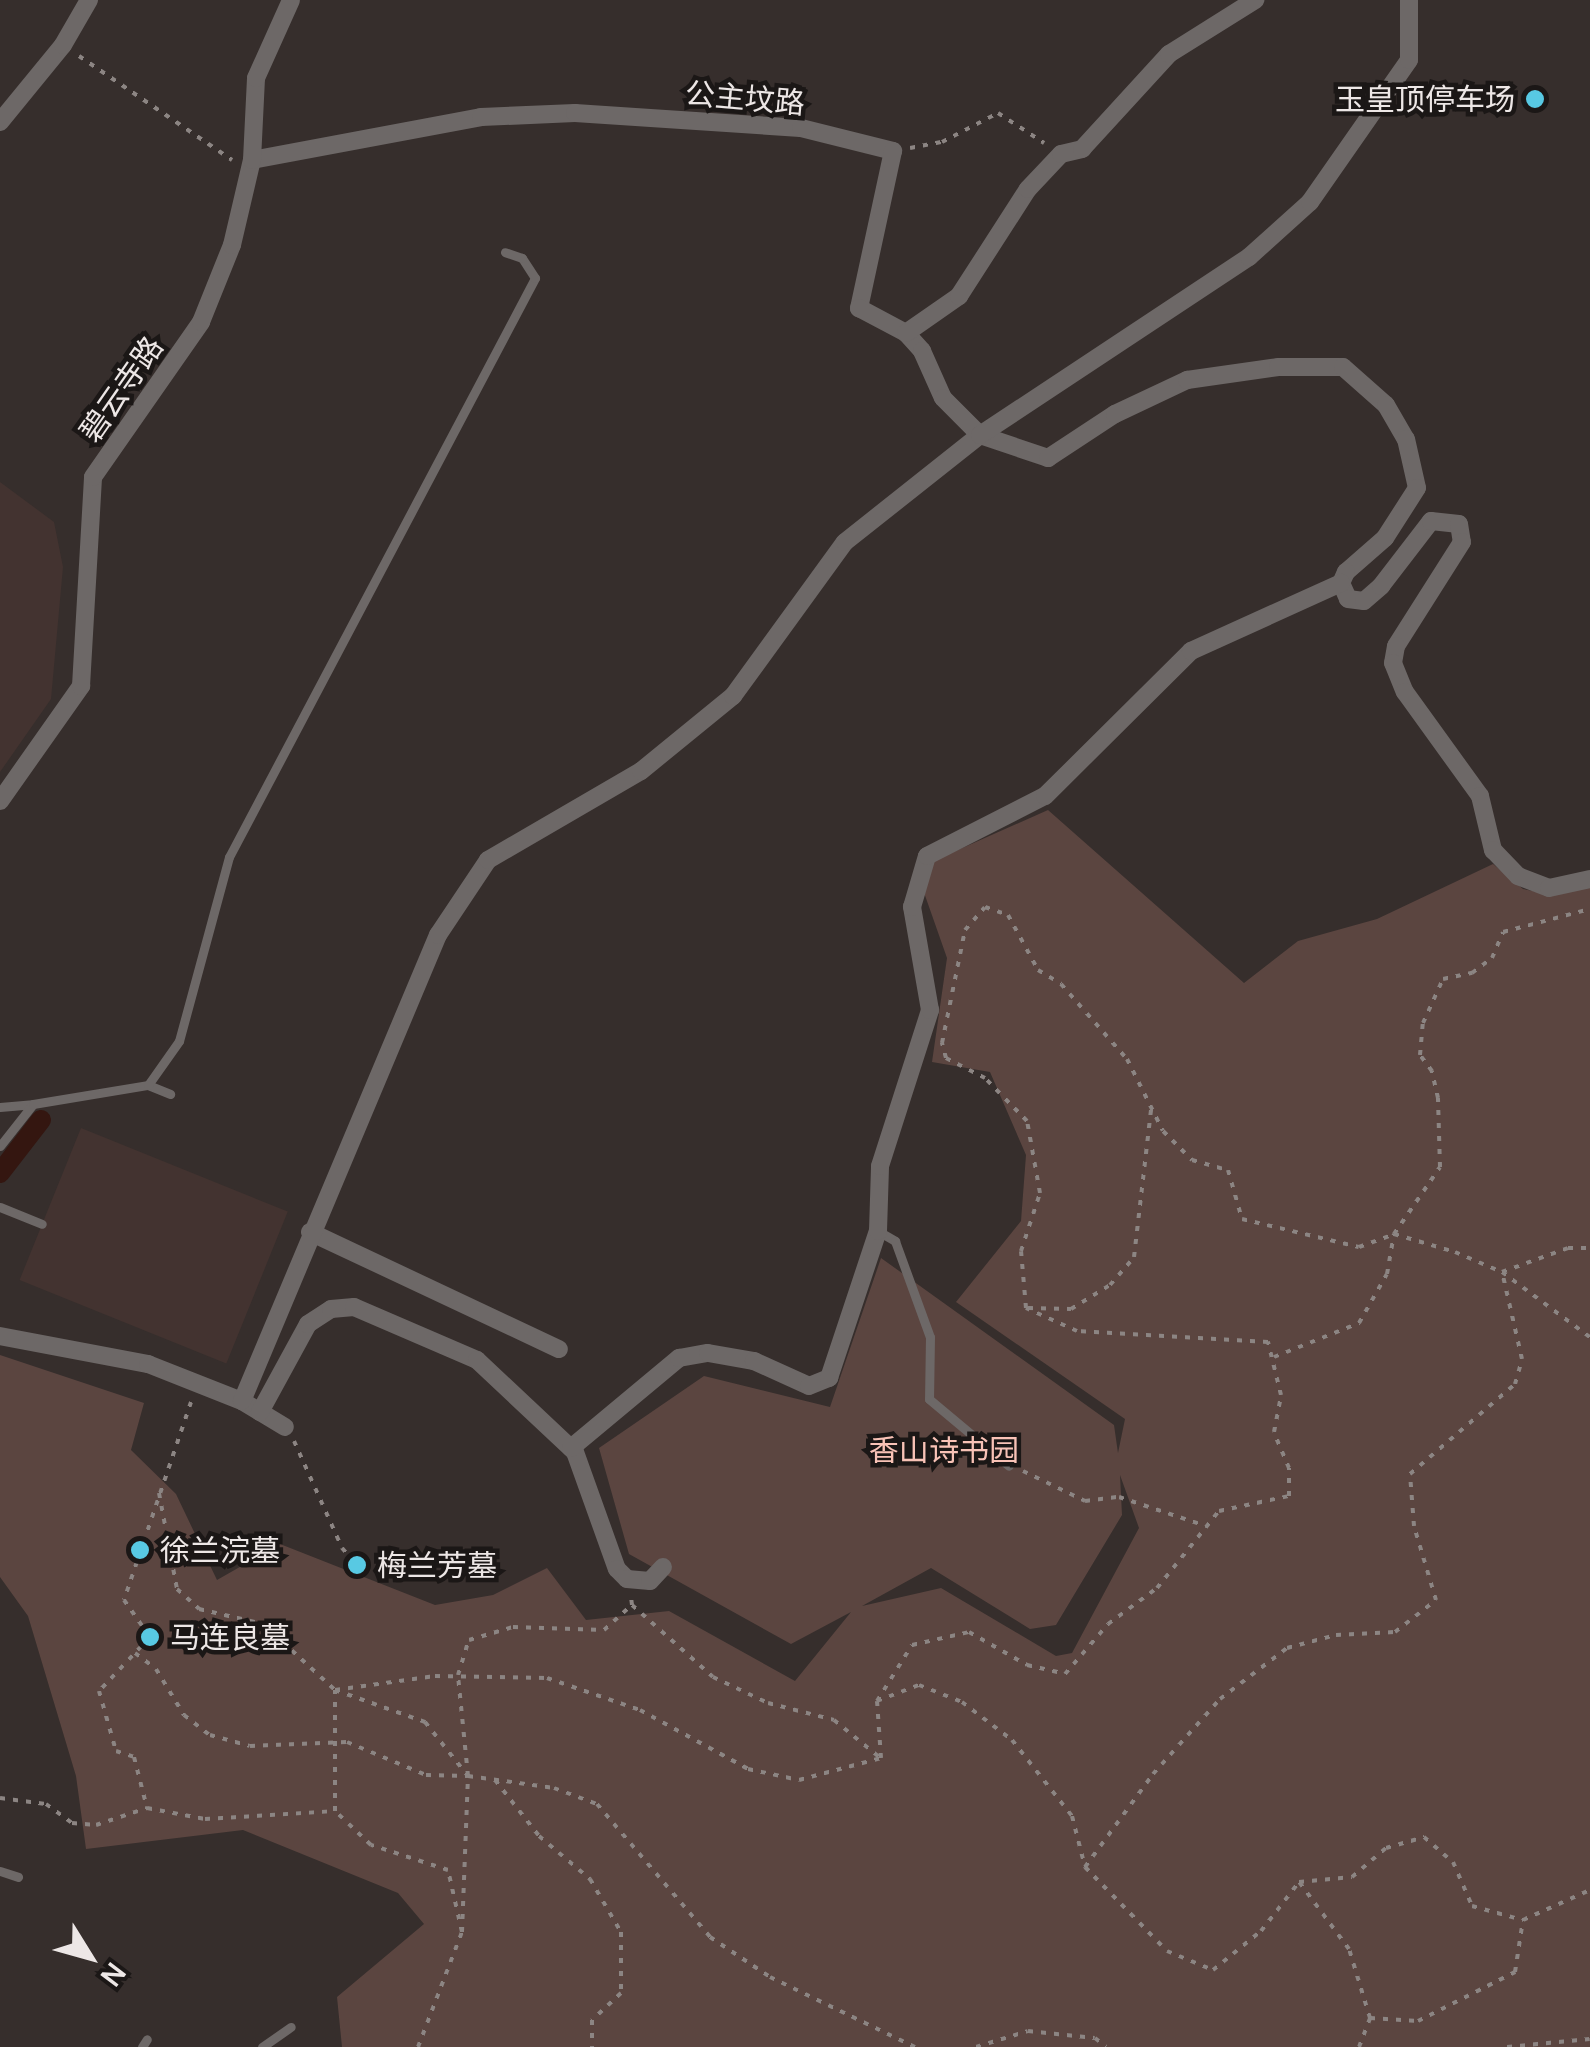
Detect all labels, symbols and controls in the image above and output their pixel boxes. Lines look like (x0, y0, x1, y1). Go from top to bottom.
street label: 公主坟路 (684, 75, 806, 121)
place label: 玉皇顶停车场 (1335, 81, 1515, 117)
marker: 玉皇顶停车场 (1524, 88, 1546, 110)
street label: 碧云寺路 (72, 330, 170, 448)
park label: 香山诗书园 (869, 1432, 1019, 1468)
place label: 徐兰浣墓 (160, 1532, 280, 1568)
marker: 徐兰浣墓 (129, 1539, 151, 1561)
place label: 梅兰芳墓 (377, 1547, 497, 1583)
marker: 梅兰芳墓 (346, 1554, 368, 1576)
place label: 马连良墓 (170, 1619, 290, 1655)
marker: 马连良墓 (139, 1626, 161, 1648)
north arrow (40, 1907, 140, 2007)
text: N (93, 1956, 135, 1995)

